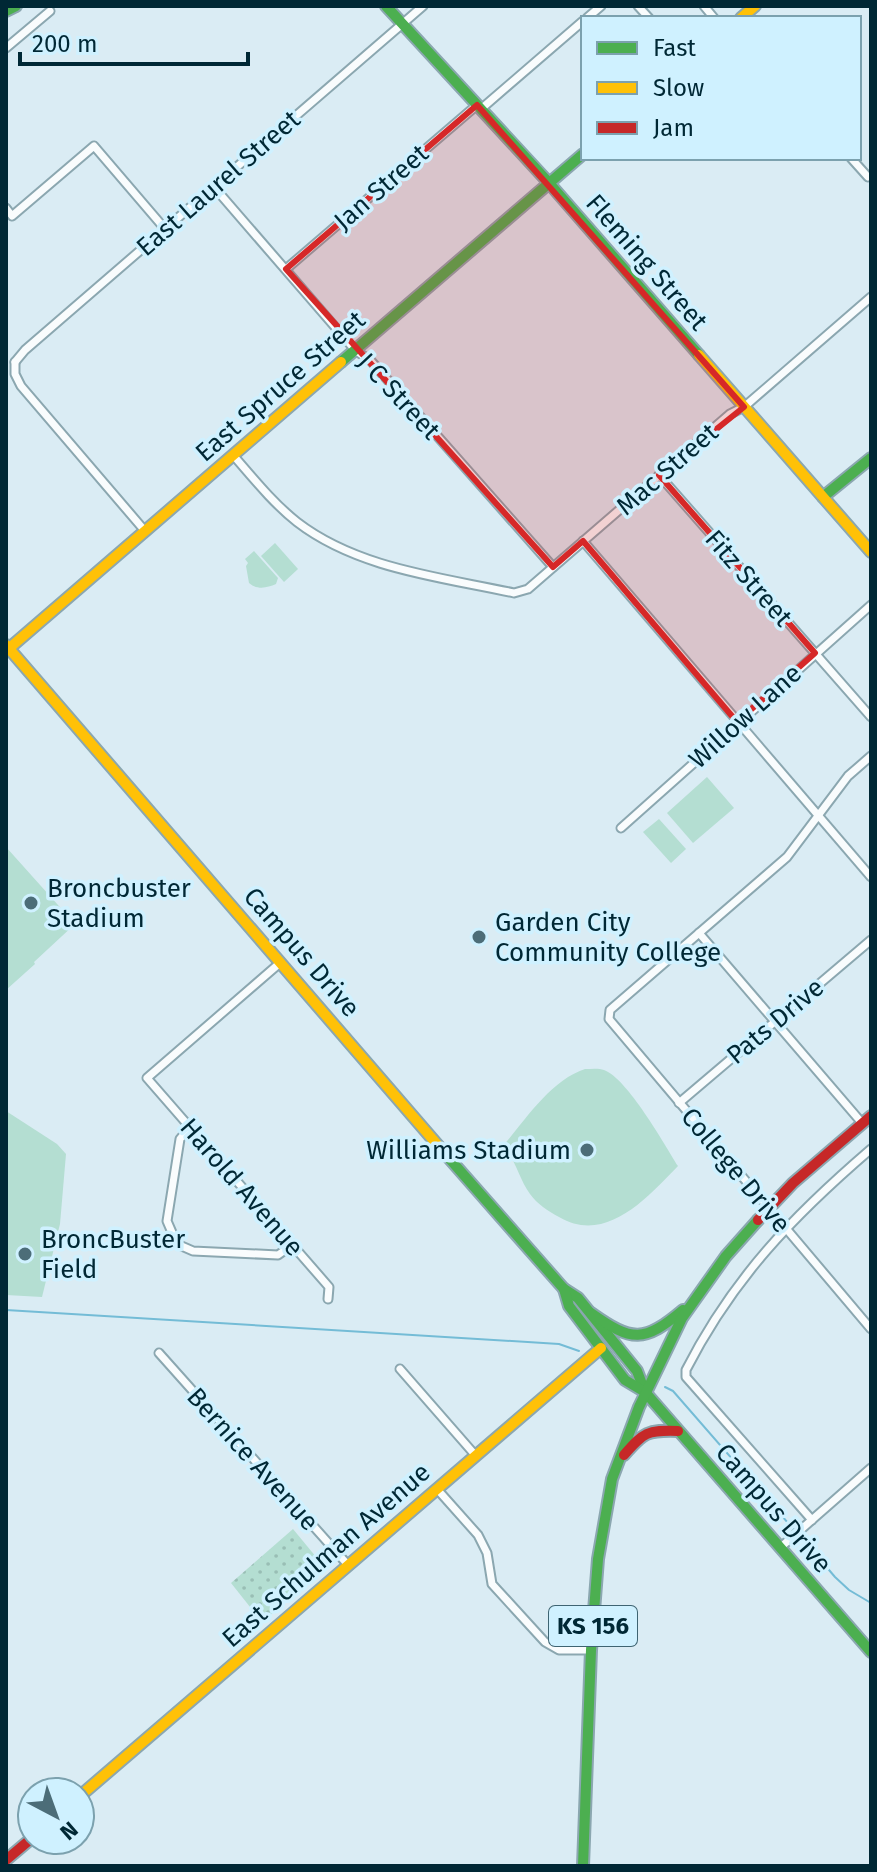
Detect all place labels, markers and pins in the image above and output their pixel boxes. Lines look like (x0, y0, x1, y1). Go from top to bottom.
place label: Broncbuster Stadium (47, 873, 191, 934)
marker: Broncbuster Stadium (22, 894, 40, 912)
place label: Garden City Community College (495, 907, 721, 968)
marker: Garden City Community College (470, 928, 488, 946)
place label: Williams Stadium (366, 1135, 571, 1166)
marker: Williams Stadium (578, 1141, 596, 1159)
place label: BroncBuster Field (41, 1224, 185, 1285)
marker: BroncBuster Field (16, 1245, 34, 1263)

